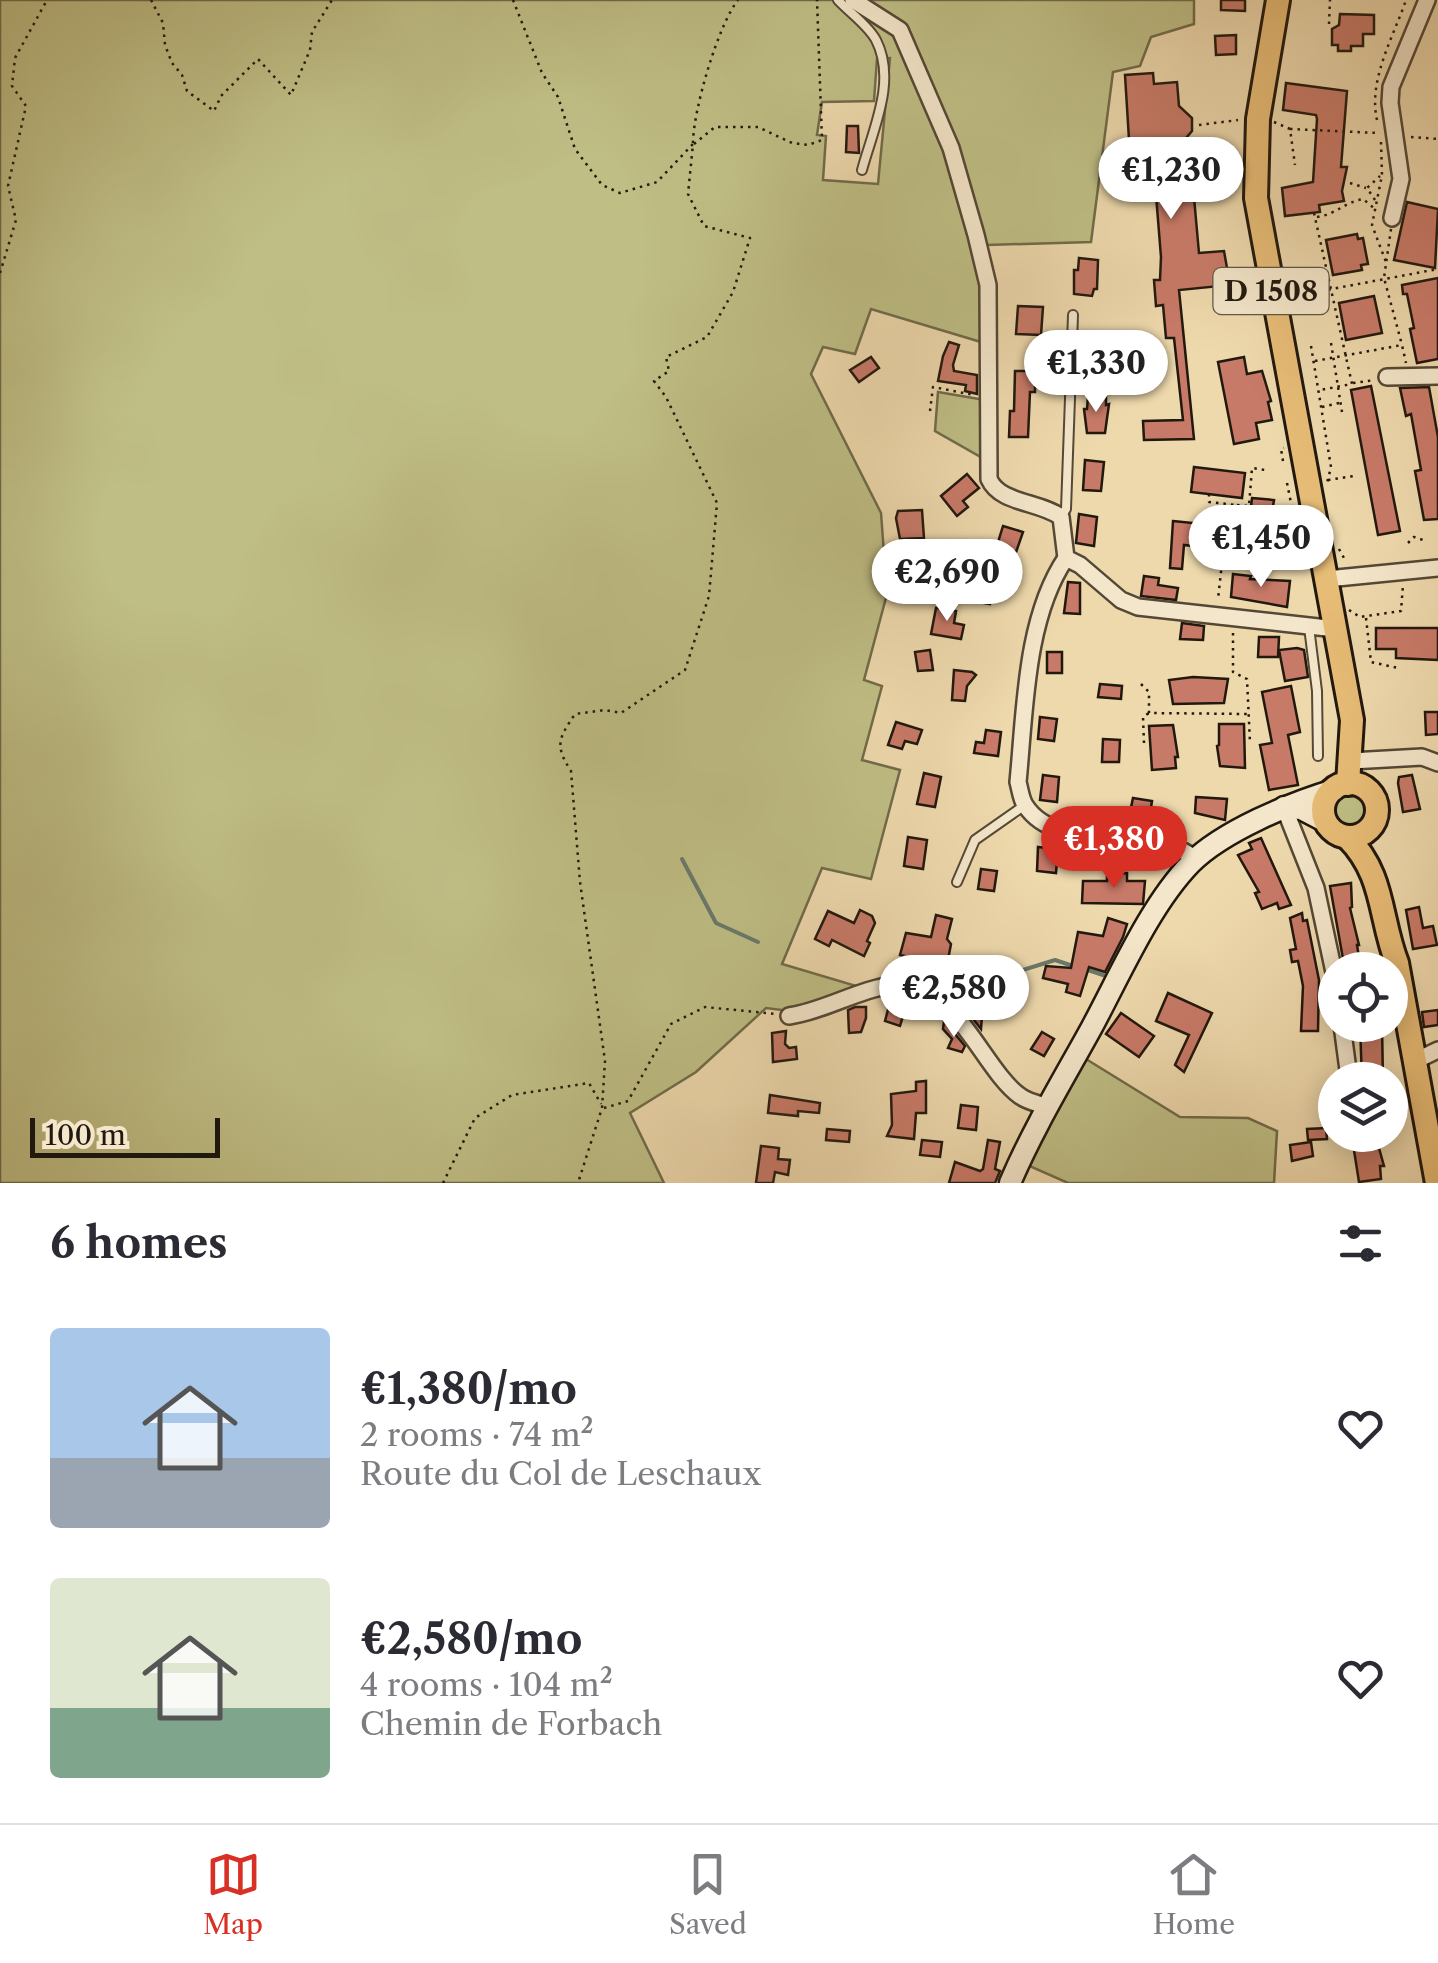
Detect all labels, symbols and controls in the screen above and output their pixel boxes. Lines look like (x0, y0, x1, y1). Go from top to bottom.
pin: €1,230 (1090, 137, 1252, 222)
text: €1,230 (1121, 150, 1221, 189)
road number: D 1508 (1214, 268, 1328, 314)
pin: €1,330 (1015, 330, 1177, 415)
text: €1,330 (1046, 343, 1146, 382)
pin: €1,450 (1180, 505, 1342, 590)
text: €1,450 (1211, 518, 1311, 557)
pin: €2,690 (866, 539, 1028, 624)
text: €2,690 (894, 552, 1000, 591)
pin: €1,380 (1033, 806, 1195, 891)
text: €1,380 (1063, 819, 1165, 858)
map controls (1318, 952, 1408, 1152)
button: locate (1318, 952, 1408, 1042)
pin: €2,580 (873, 955, 1035, 1040)
text: €2,580 (901, 968, 1007, 1007)
button: layers (1318, 1062, 1408, 1152)
scale bar (30, 1113, 220, 1158)
text: 100 m (45, 1118, 126, 1152)
icon: filters (1333, 1216, 1388, 1271)
text: 6 homes (50, 1217, 228, 1269)
text: €1,380/mo (360, 1363, 577, 1415)
icon: home (130, 1368, 250, 1488)
icon: heart (1333, 1401, 1388, 1456)
text: 2 rooms · 74 m² (360, 1415, 594, 1454)
text: Route du Col de Leschaux (360, 1454, 761, 1493)
text: €2,580/mo (360, 1613, 582, 1665)
icon: home (130, 1618, 250, 1738)
icon: heart (1333, 1651, 1388, 1706)
text: 4 rooms · 104 m² (360, 1665, 613, 1704)
text: Chemin de Forbach (360, 1704, 662, 1743)
tab: Map (203, 1847, 263, 1941)
tab: Saved (669, 1847, 747, 1941)
tab: Home (1153, 1847, 1235, 1941)

